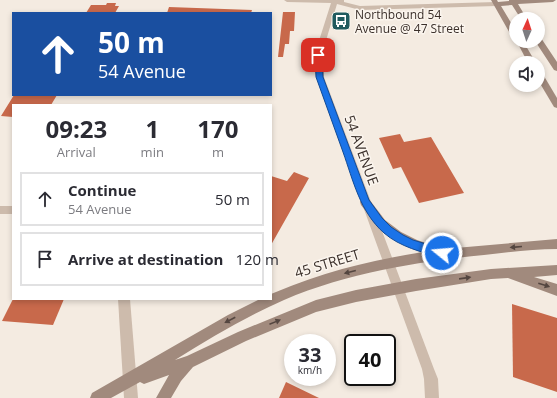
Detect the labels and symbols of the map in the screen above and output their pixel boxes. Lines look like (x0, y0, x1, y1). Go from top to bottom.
place label: Northbound 54 Avenue @ 47 Street (355, 6, 464, 37)
bus stop icon: Northbound 54 Avenue @ 47 Street (330, 10, 352, 32)
north arrow (509, 12, 545, 48)
pin (301, 38, 335, 72)
street label: 54 AVENUE (341, 112, 383, 188)
position arrow (421, 232, 463, 274)
one-way arrow (510, 243, 522, 250)
street label: 45 STREET (292, 244, 362, 282)
one-way arrow (344, 269, 356, 275)
one-way arrow (458, 275, 471, 281)
one-way arrow (539, 282, 551, 288)
one-way arrow (224, 317, 236, 323)
one-way arrow (270, 319, 281, 325)
speed limit sign: 40 (344, 334, 396, 386)

